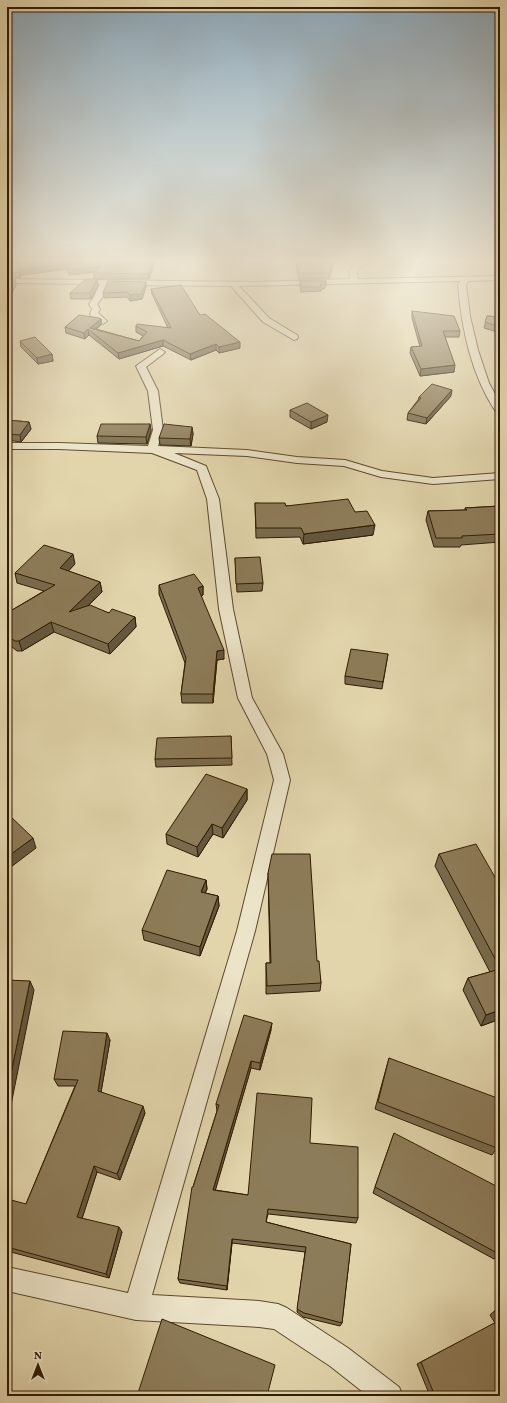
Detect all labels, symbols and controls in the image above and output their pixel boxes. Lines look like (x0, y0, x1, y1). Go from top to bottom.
north arrow (18, 1345, 58, 1385)
text: N (34, 1349, 42, 1364)

